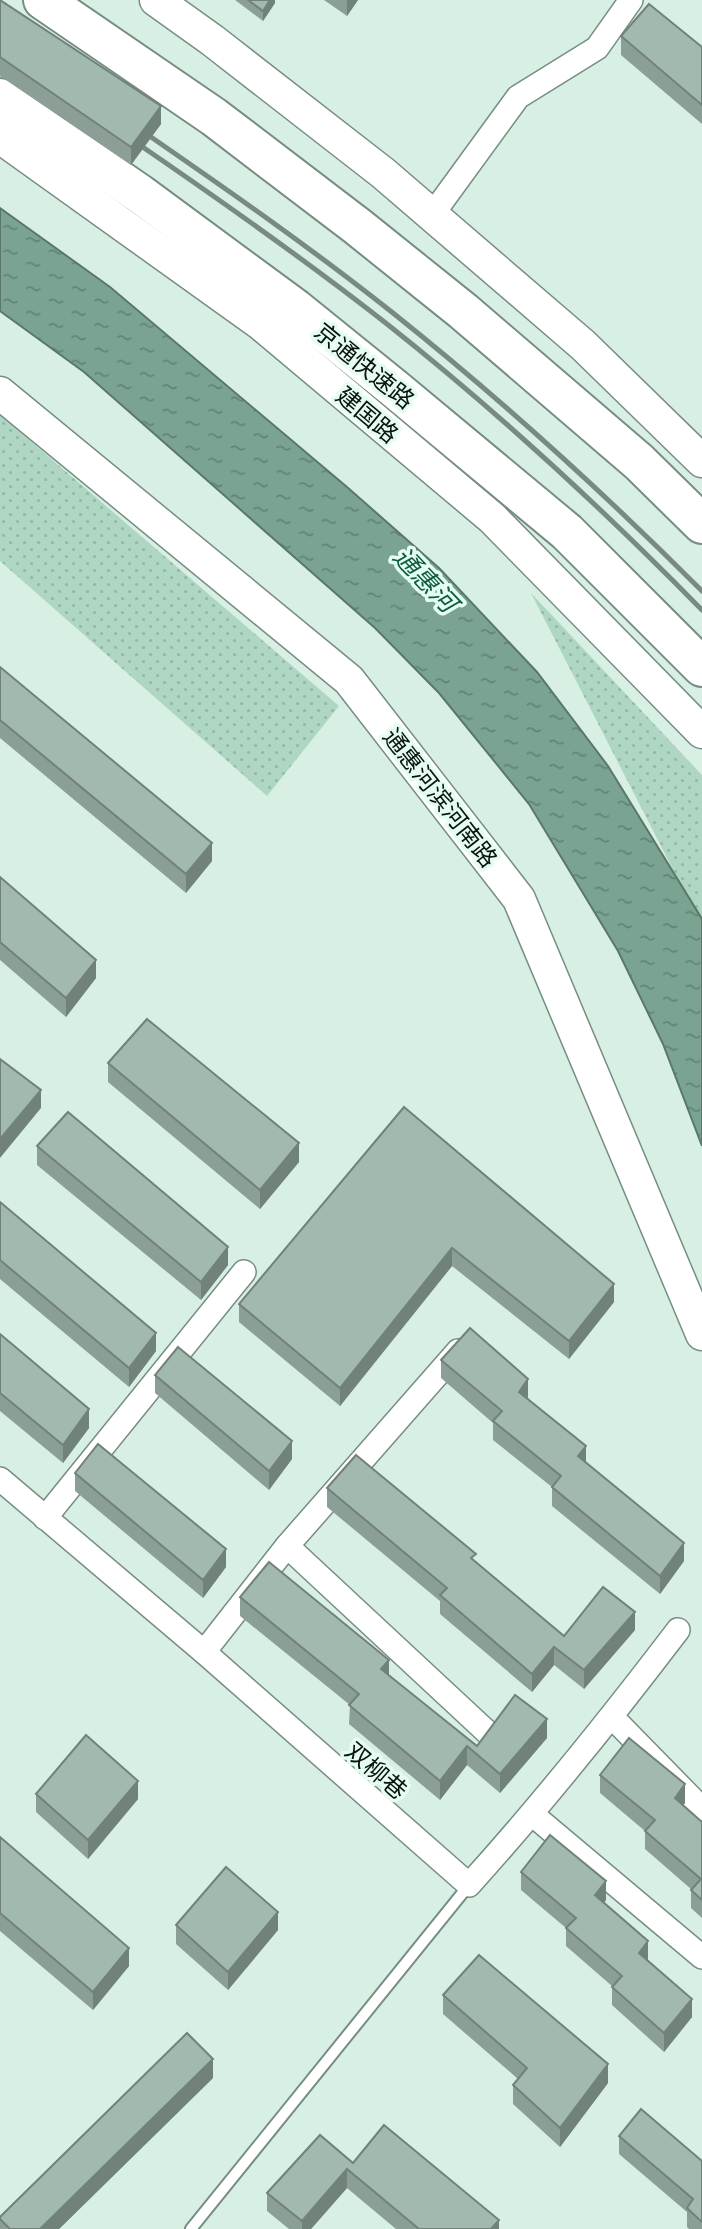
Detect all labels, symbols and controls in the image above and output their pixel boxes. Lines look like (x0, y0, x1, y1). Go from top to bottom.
street label: 京通快速路 (308, 314, 422, 416)
street label: 建国路 (330, 378, 406, 450)
water label: 通惠河 (386, 538, 470, 623)
street label: 通惠河滨河南路 (376, 721, 506, 873)
street label: 双柳巷 (339, 1734, 415, 1806)

